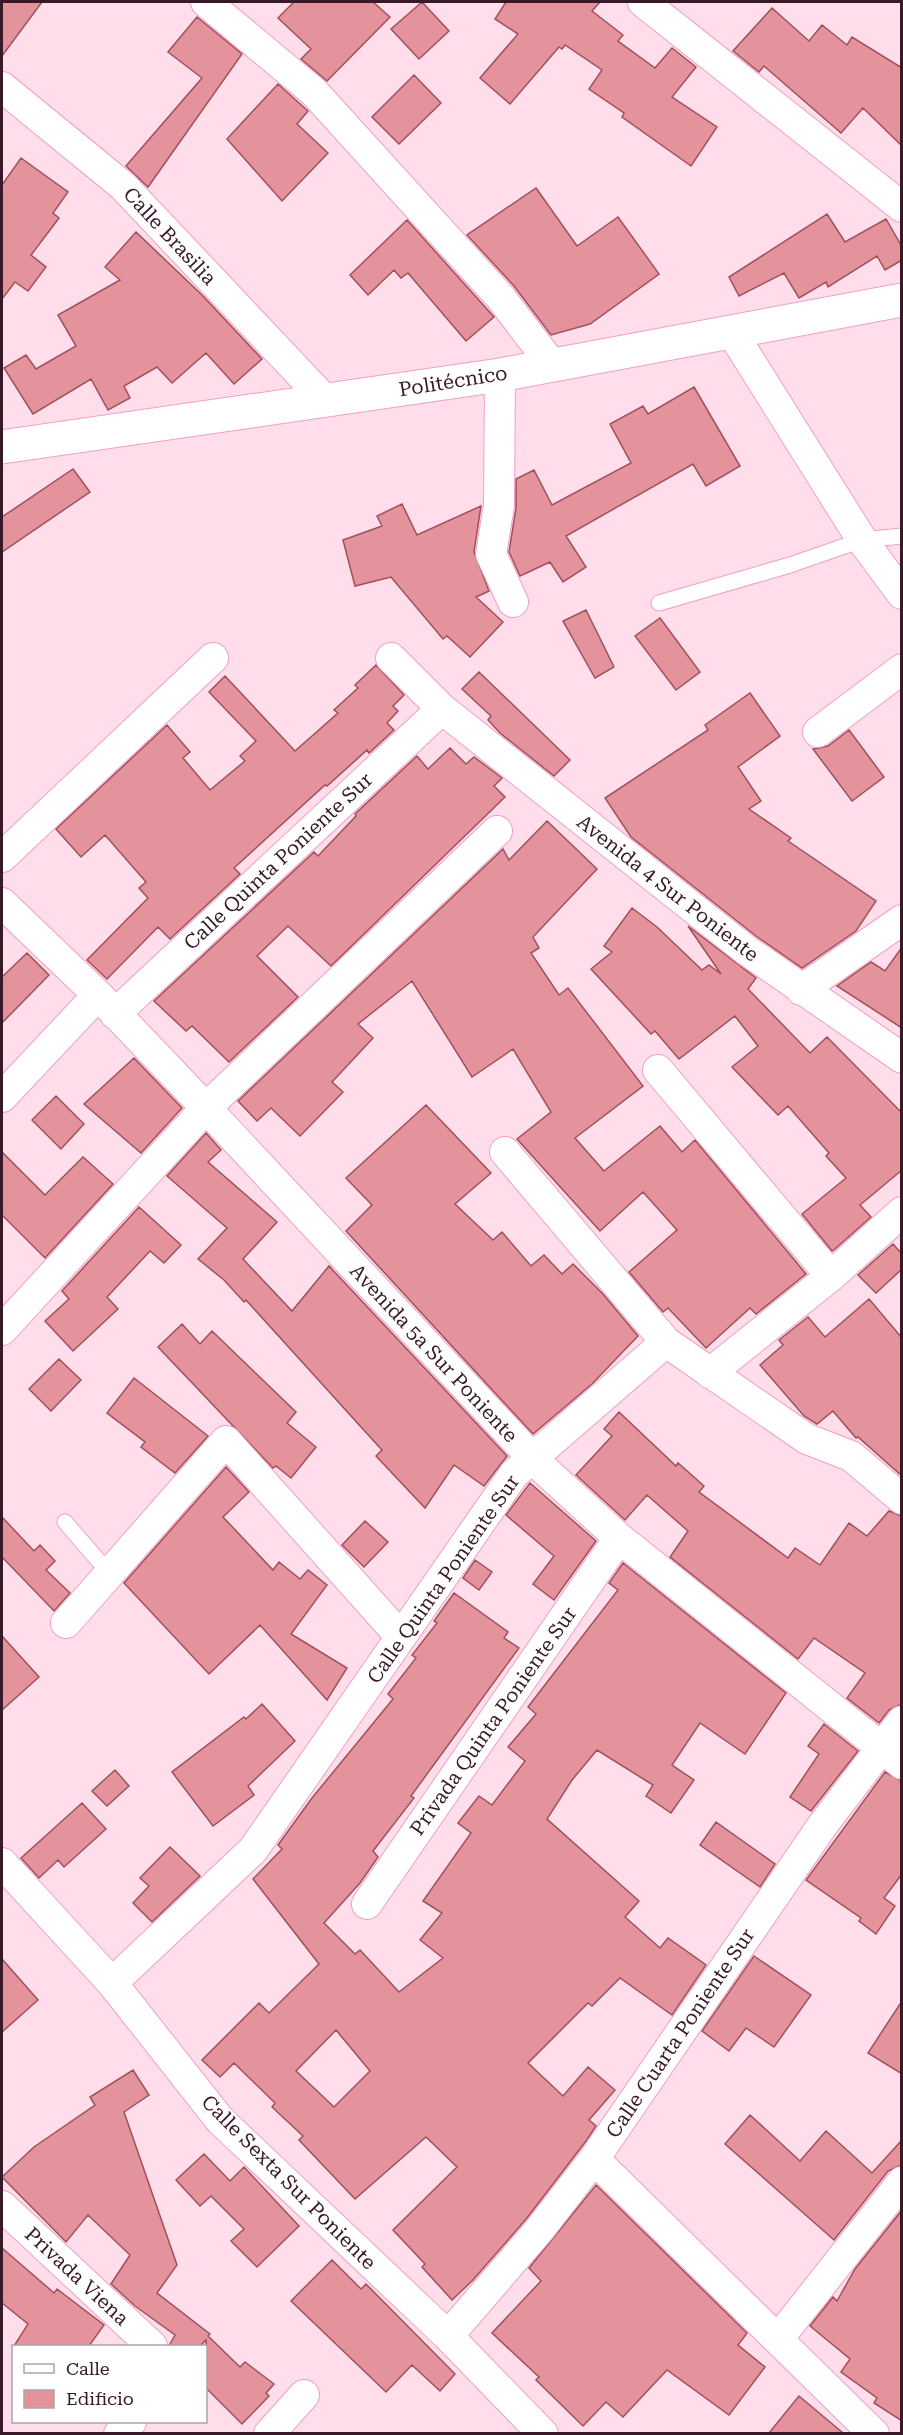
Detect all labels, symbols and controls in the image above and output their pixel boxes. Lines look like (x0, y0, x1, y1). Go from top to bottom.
street label: Calle Brasilia (119, 182, 222, 290)
street label: Politécnico (397, 361, 509, 401)
street label: Calle Quinta Poniente Sur (179, 767, 377, 955)
street label: Avenida 4 Sur Poniente (572, 810, 764, 966)
street label: Avenida 5a Sur Poniente (345, 1259, 523, 1447)
street label: Calle Quinta Poniente Sur (362, 1470, 524, 1688)
street label: Privada Quinta Poniente Sur (405, 1602, 581, 1840)
street label: Calle Cuarta Poniente Sur (601, 1924, 759, 2142)
street label: Calle Sexta Sur Poniente (197, 2090, 381, 2274)
street label: Privada Viena (20, 2222, 134, 2330)
legend (12, 2345, 207, 2423)
text: Calle (66, 2358, 110, 2379)
text: Edificio (66, 2388, 134, 2409)

